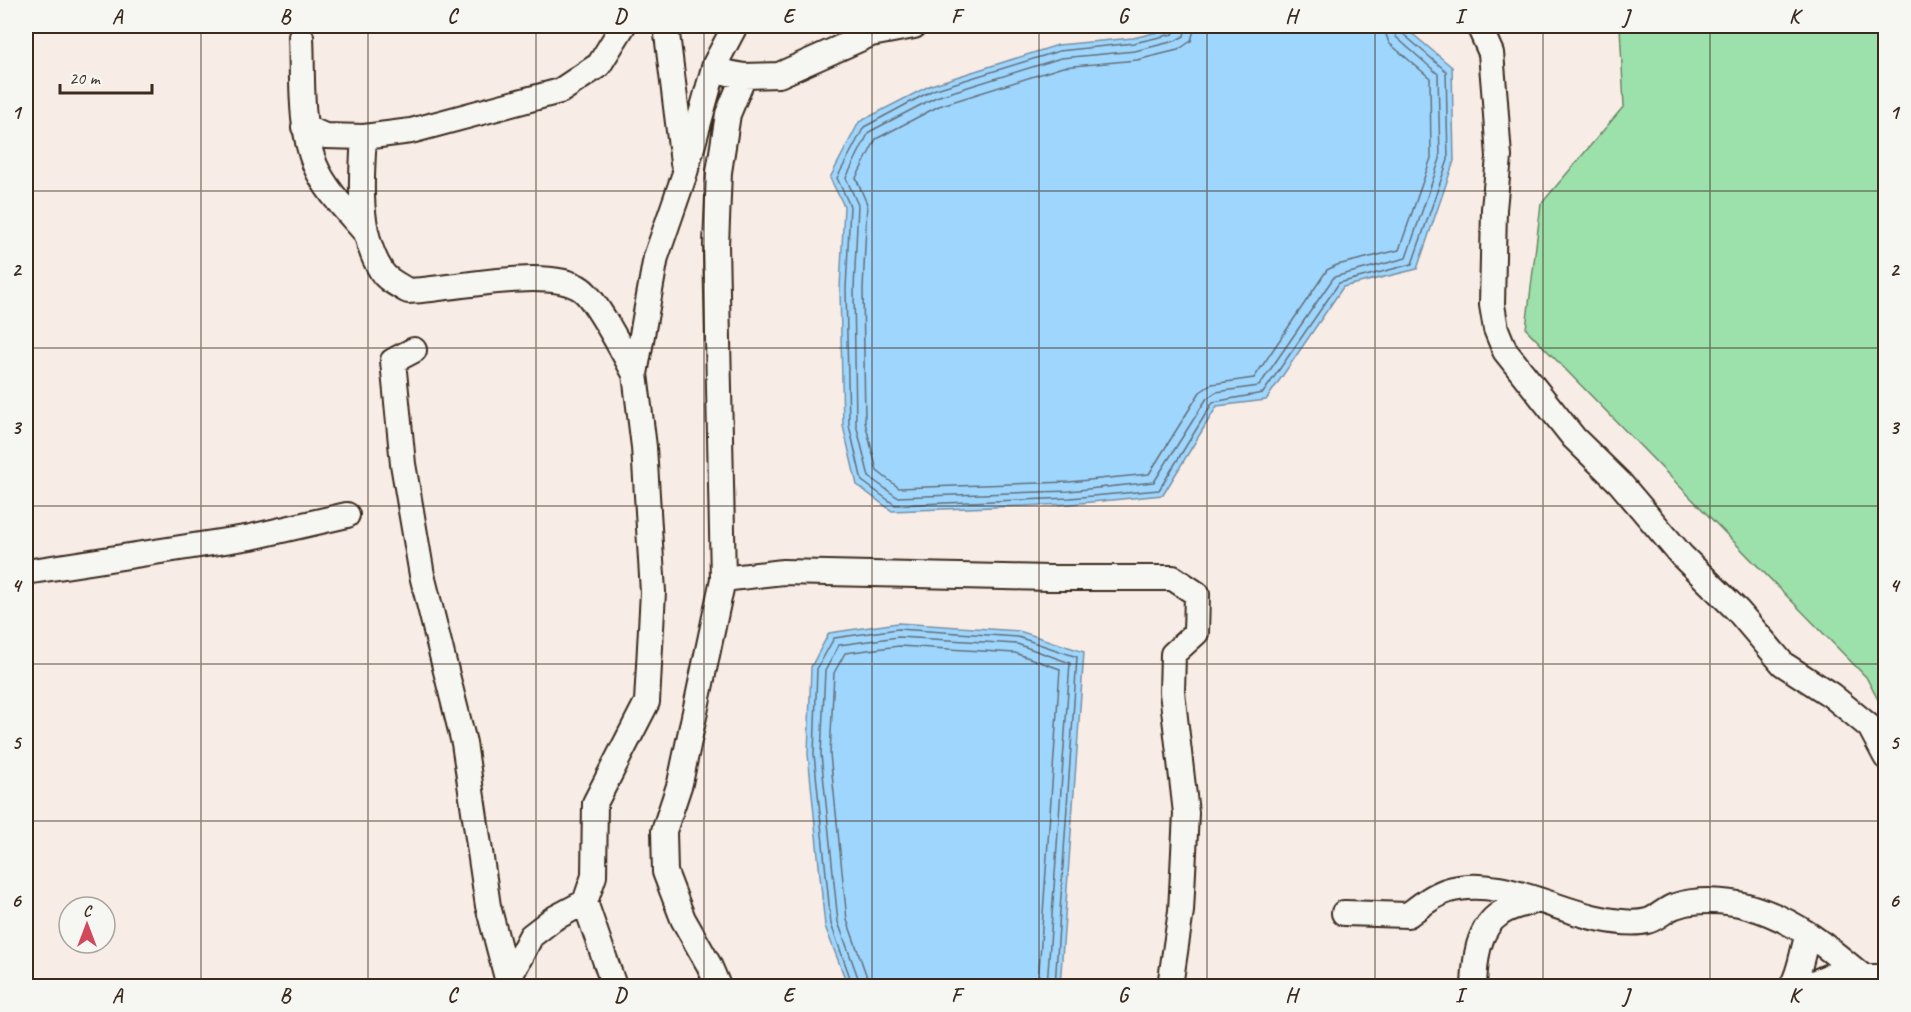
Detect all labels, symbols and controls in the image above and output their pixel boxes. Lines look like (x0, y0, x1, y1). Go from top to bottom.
text: A (112, 4, 124, 29)
text: B (280, 4, 292, 29)
text: C (447, 4, 459, 29)
text: D (614, 4, 628, 29)
text: E (783, 4, 797, 29)
text: F (951, 4, 965, 29)
text: G (1118, 4, 1131, 29)
text: H (1285, 4, 1300, 29)
text: I (1455, 4, 1468, 29)
text: J (1621, 4, 1633, 29)
text: K (1789, 4, 1803, 29)
scale bar (60, 57, 152, 95)
text: 20 m (69, 67, 102, 89)
text: 1 (12, 100, 23, 125)
text: 1 (1890, 100, 1901, 125)
text: 2 (12, 257, 23, 282)
text: 2 (1890, 257, 1901, 282)
text: 3 (12, 415, 23, 440)
text: 3 (1890, 415, 1901, 440)
text: 4 (12, 573, 24, 598)
text: 4 (1890, 573, 1902, 598)
text: 5 (12, 730, 23, 755)
text: 5 (1890, 730, 1901, 755)
text: 6 (11, 888, 22, 913)
text: 6 (1889, 888, 1900, 913)
north arrow (57, 895, 117, 955)
text: С (83, 901, 93, 921)
text: A (112, 983, 124, 1008)
text: B (280, 983, 292, 1008)
text: C (447, 983, 459, 1008)
text: D (614, 983, 628, 1008)
text: E (783, 983, 797, 1008)
text: F (951, 983, 965, 1008)
text: G (1118, 983, 1131, 1008)
text: H (1285, 983, 1300, 1008)
text: I (1455, 983, 1468, 1008)
text: J (1621, 983, 1633, 1008)
text: K (1789, 983, 1803, 1008)

